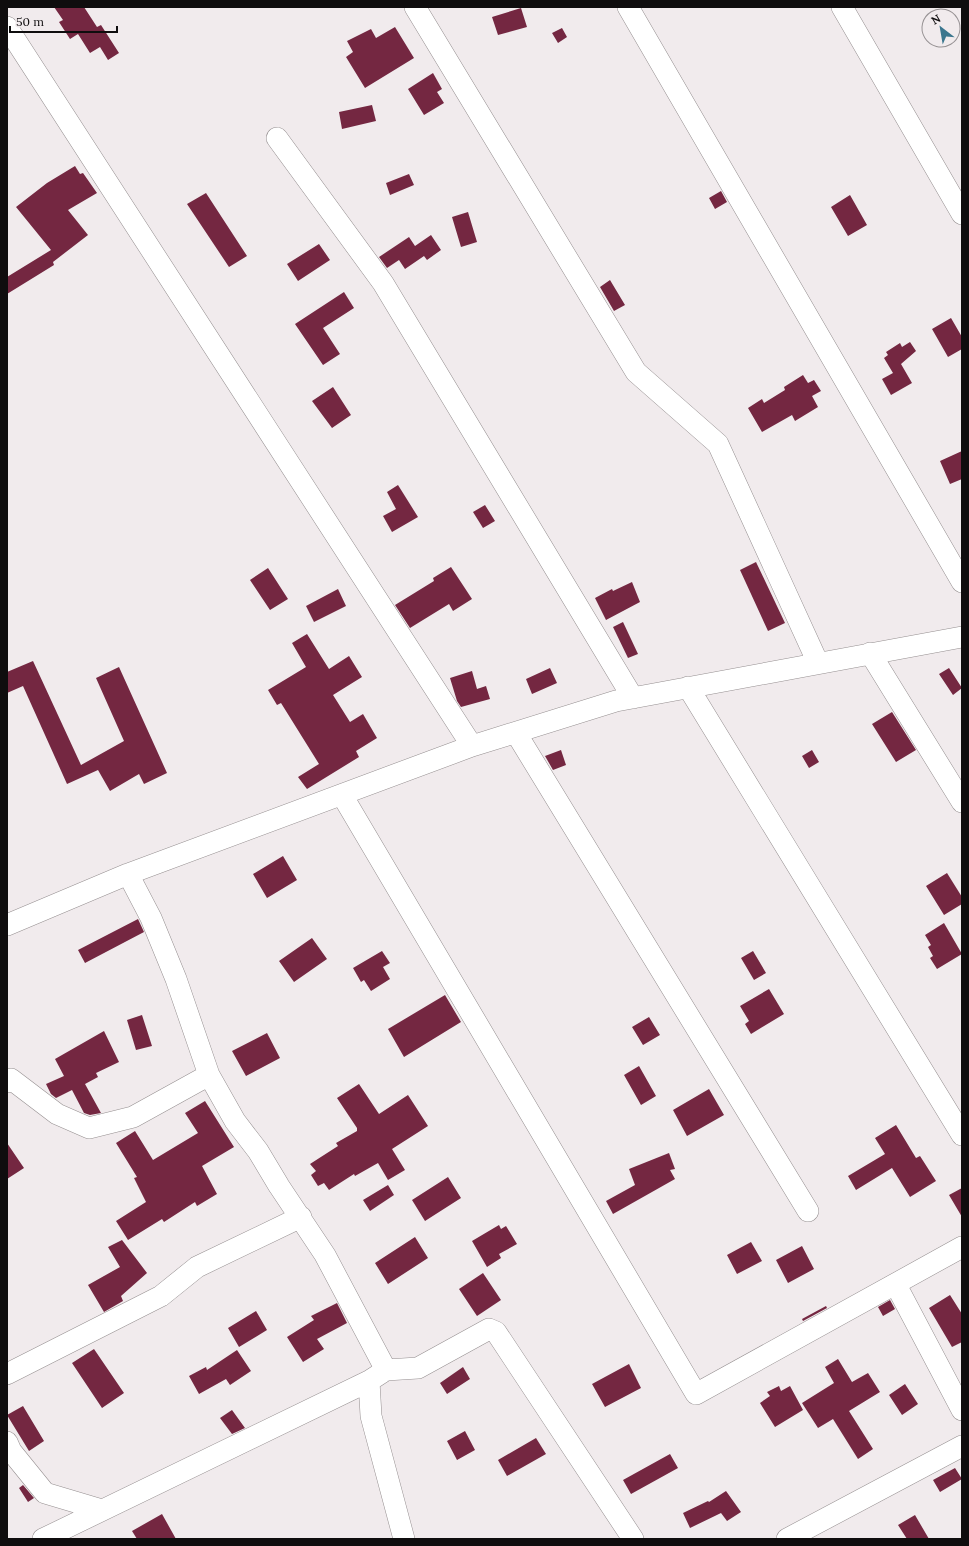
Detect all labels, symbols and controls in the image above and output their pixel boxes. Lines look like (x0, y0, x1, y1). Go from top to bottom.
scale bar (10, 8, 117, 34)
north arrow (921, 8, 961, 48)
text: N (929, 11, 944, 28)
text: 50 m (16, 14, 44, 29)

